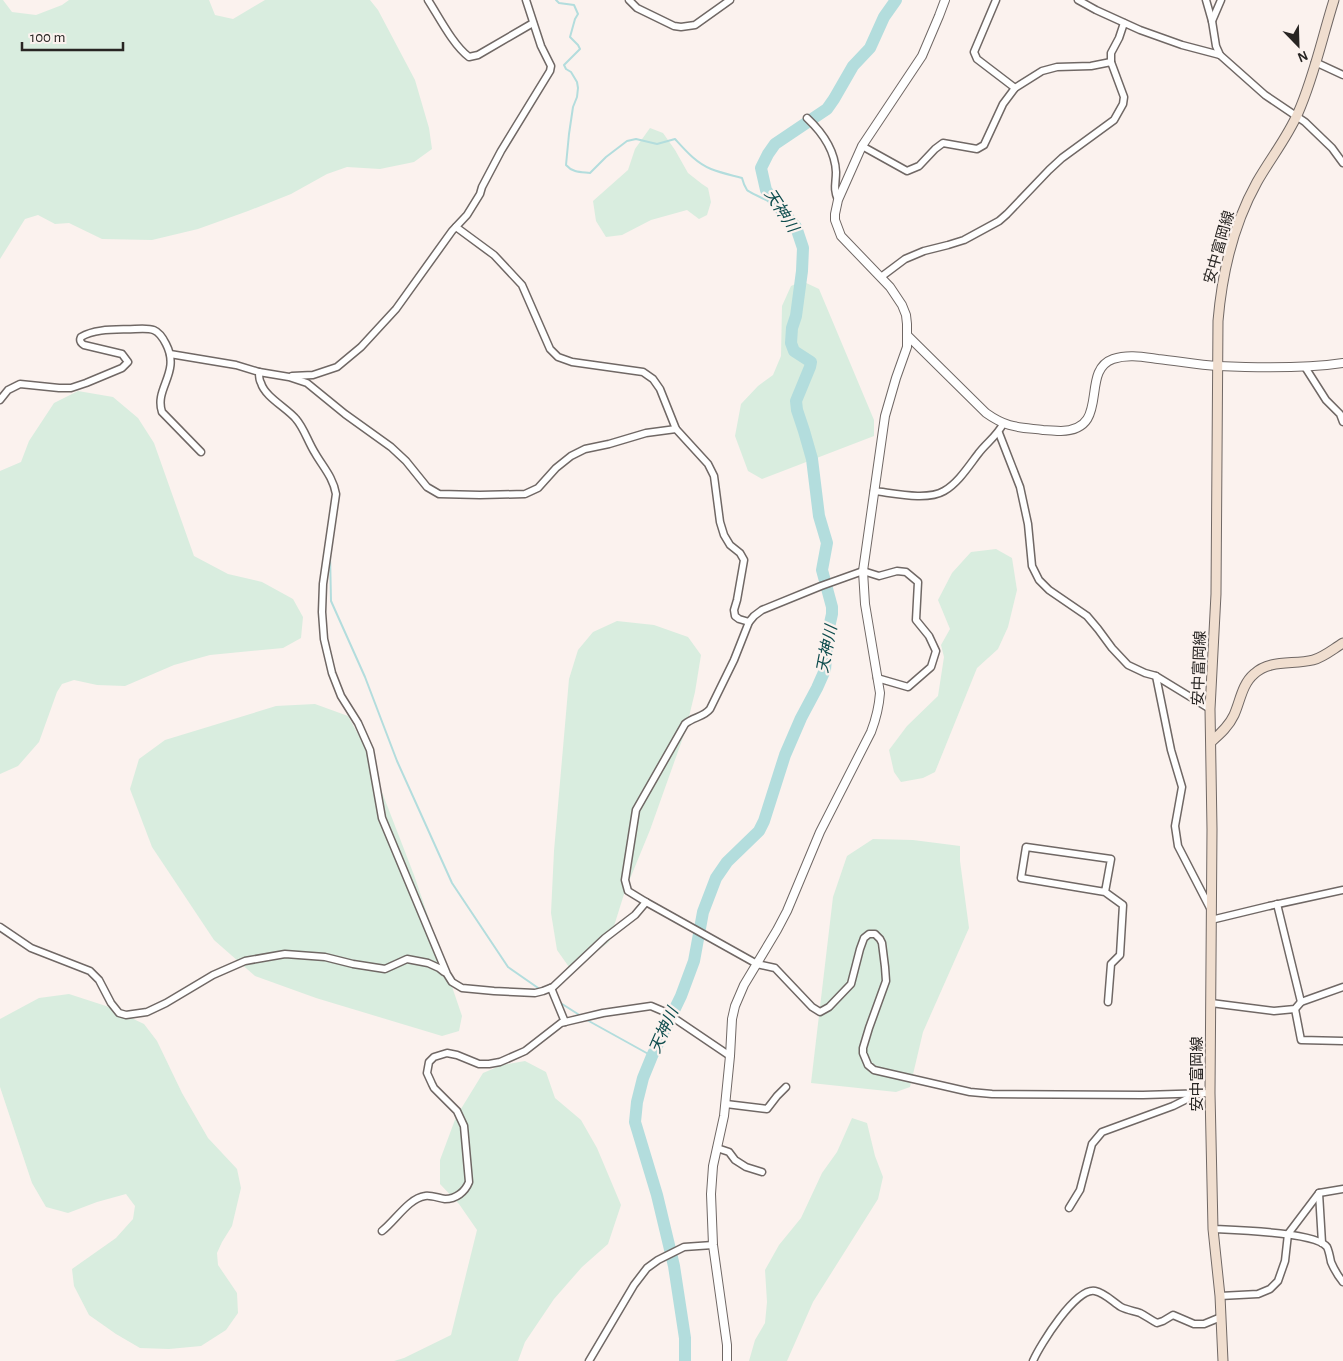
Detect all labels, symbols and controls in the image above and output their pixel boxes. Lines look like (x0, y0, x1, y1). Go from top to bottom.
scale bar (22, 20, 124, 52)
north arrow (1273, 20, 1323, 70)
text: 100 m (30, 30, 65, 45)
text: N (1295, 48, 1310, 64)
water label: 天神川 (761, 186, 803, 237)
street label: 安中富岡線 (1201, 209, 1237, 285)
water label: 天神川 (814, 622, 840, 674)
street label: 安中富岡線 (1190, 630, 1208, 706)
water label: 天神川 (646, 1003, 682, 1056)
street label: 安中富岡線 (1189, 1036, 1205, 1112)

